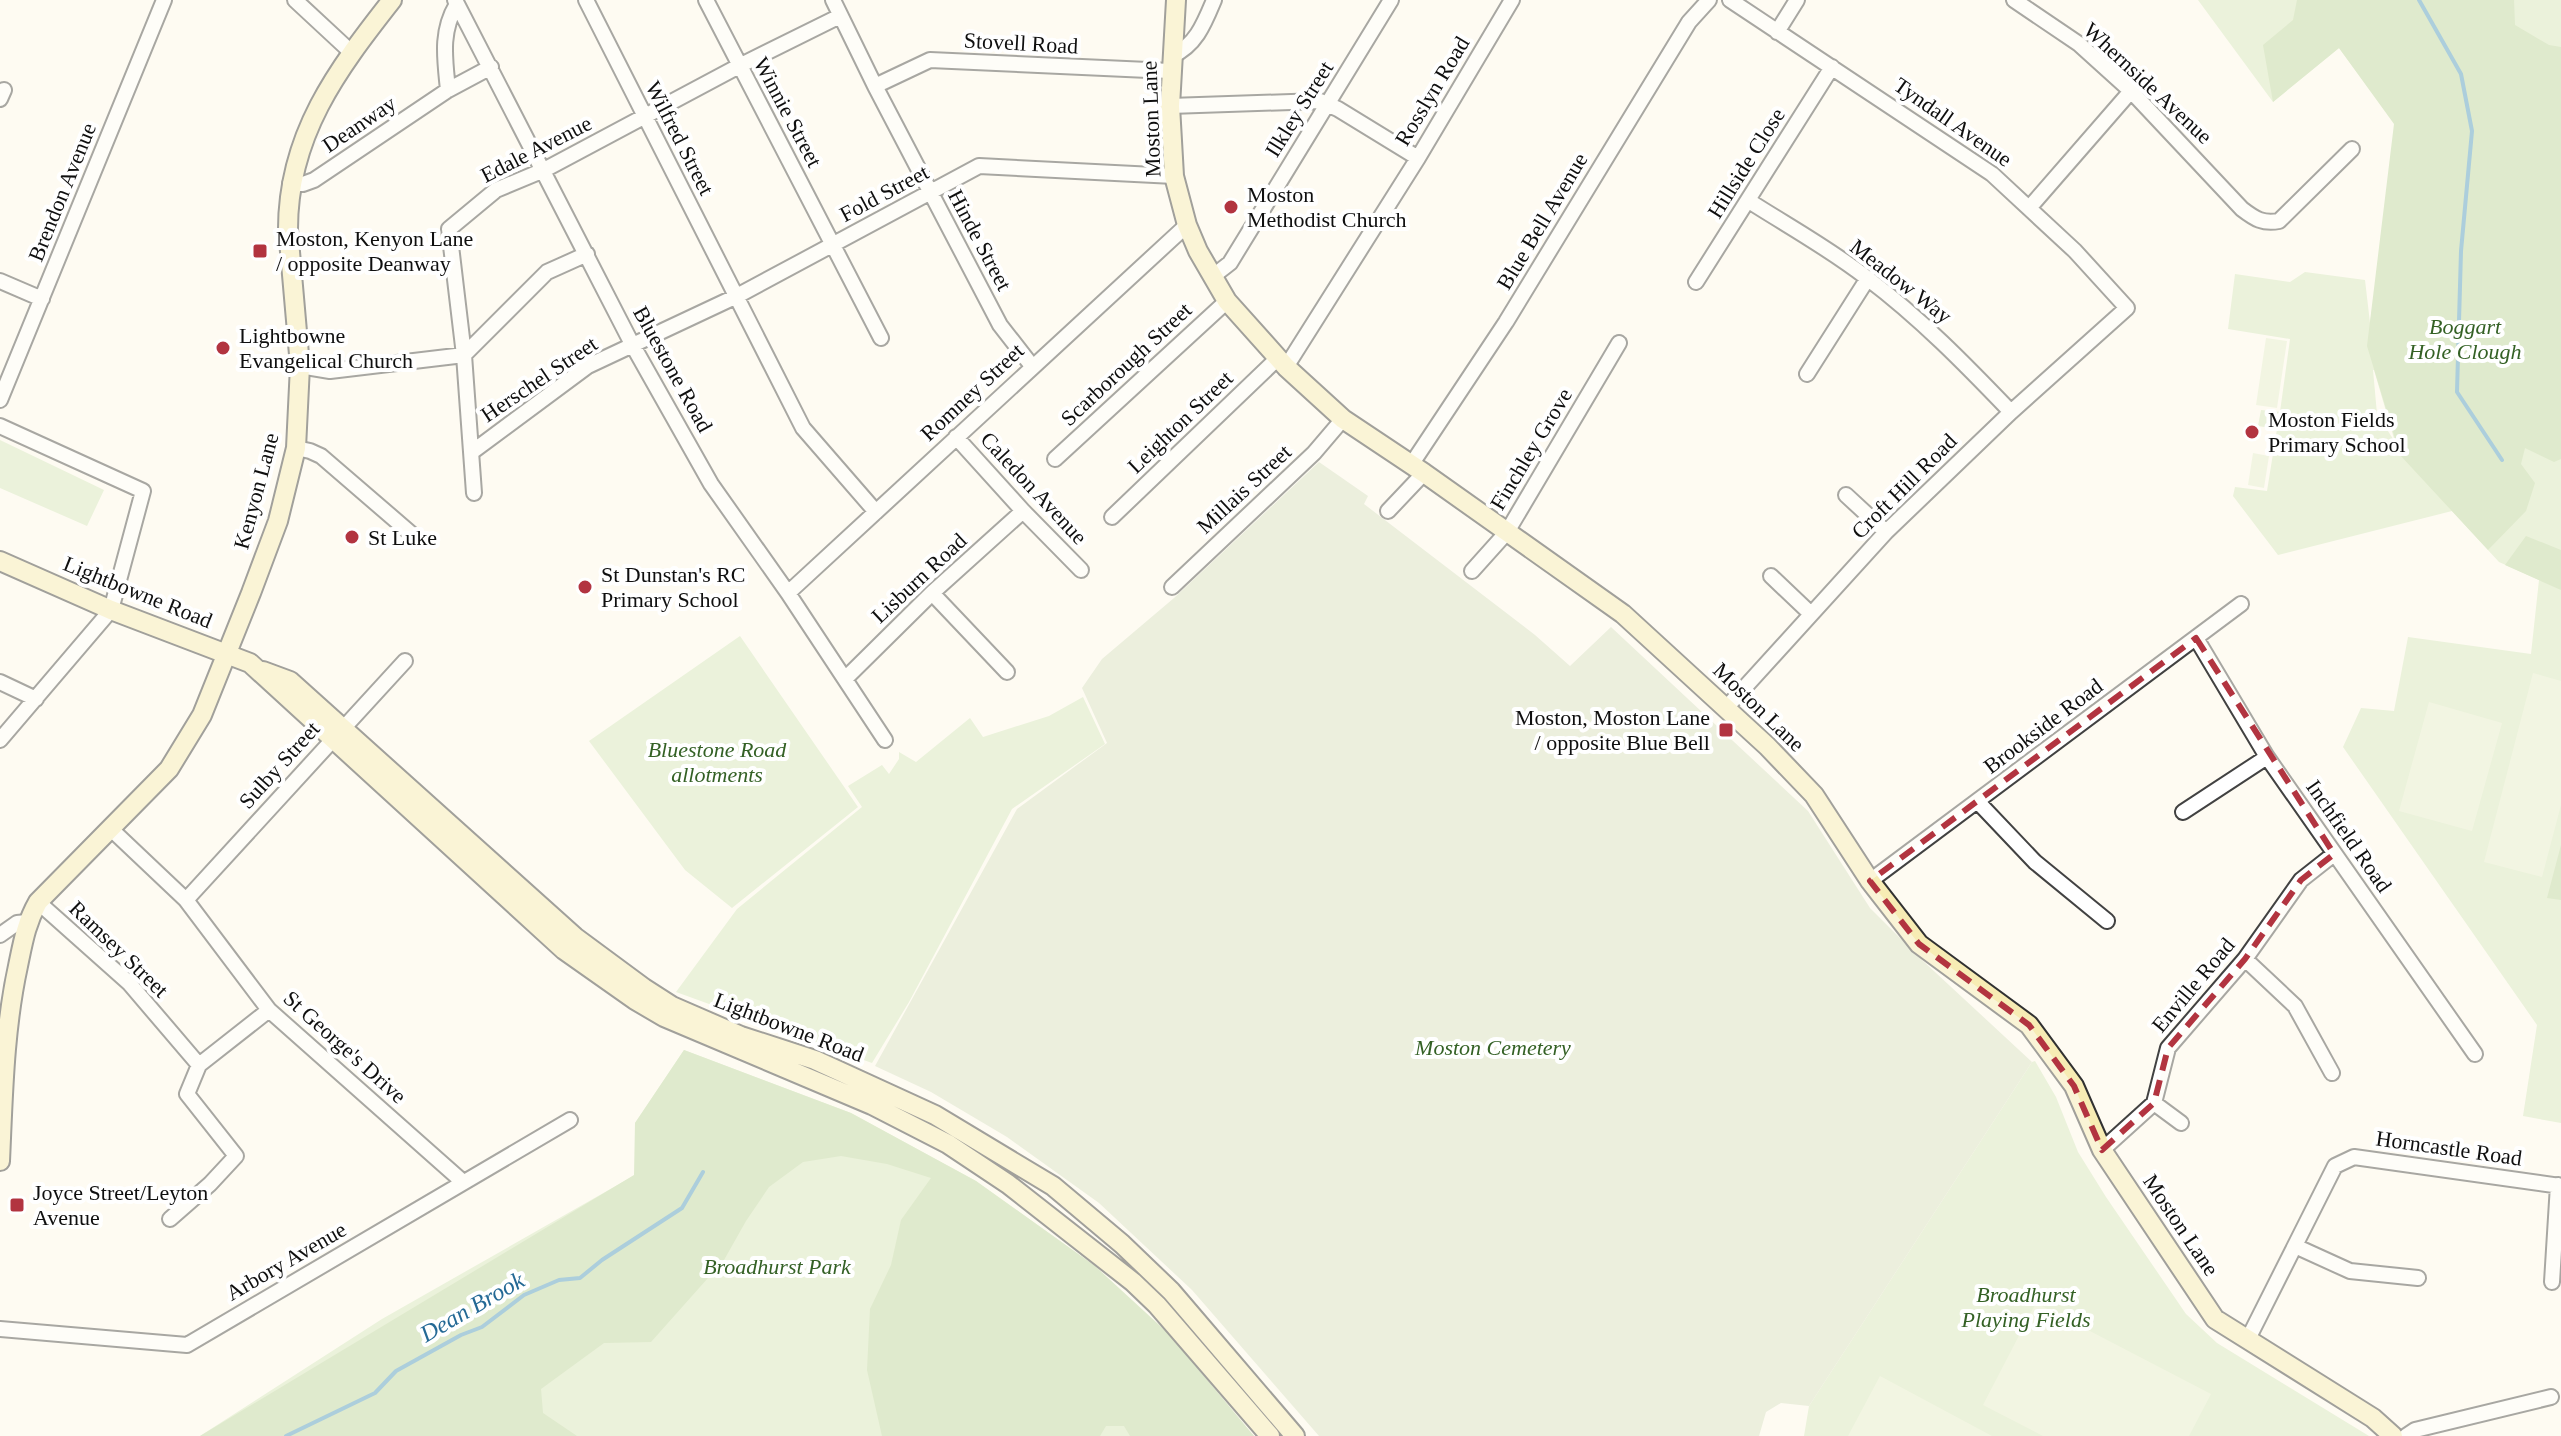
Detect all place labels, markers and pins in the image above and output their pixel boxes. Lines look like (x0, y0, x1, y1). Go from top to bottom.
place label: Moston Methodist Church (1247, 182, 1407, 232)
marker: Moston Methodist Church (1222, 198, 1240, 216)
place label: Moston, Kenyon Lane / opposite Deanway (276, 226, 473, 276)
marker: Moston, Kenyon Lane / opposite Deanway (251, 242, 269, 260)
place label: Lightbowne Evangelical Church (239, 323, 413, 373)
marker: Lightbowne Evangelical Church (214, 339, 232, 357)
place label: Moston Fields Primary School (2268, 407, 2406, 457)
marker: Moston Fields Primary School (2243, 423, 2261, 441)
place label: St Luke (368, 525, 437, 550)
marker: St Luke (343, 528, 361, 546)
place label: St Dunstan's RC Primary School (601, 562, 746, 612)
marker: St Dunstan's RC Primary School (576, 578, 594, 596)
place label: Moston, Moston Lane / opposite Blue Bell (1515, 705, 1710, 755)
marker: Moston, Moston Lane / opposite Blue Bell (1717, 721, 1735, 739)
place label: Joyce Street/Leyton Avenue (33, 1180, 208, 1230)
marker: Joyce Street/Leyton Avenue (8, 1196, 26, 1214)

